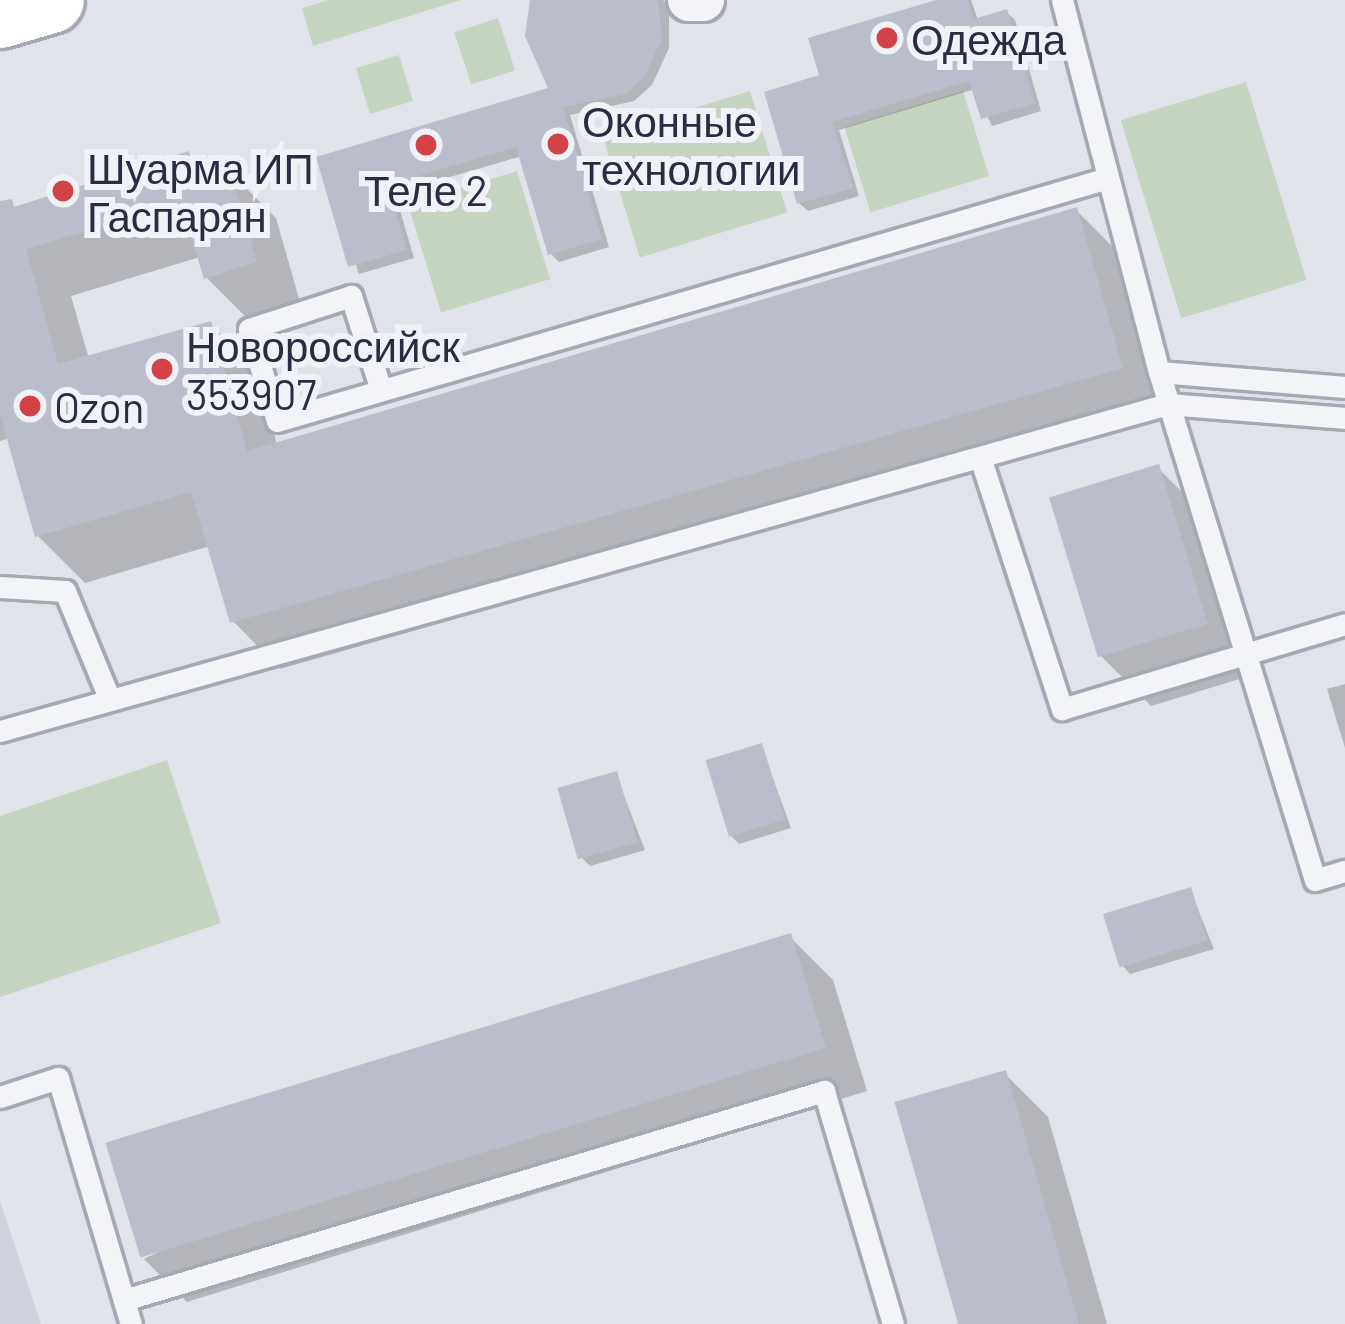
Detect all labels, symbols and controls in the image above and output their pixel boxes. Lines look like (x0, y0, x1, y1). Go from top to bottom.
place label: Одежда (911, 13, 1066, 63)
marker: Одежда (874, 25, 900, 51)
place label: Оконные технологии (582, 95, 800, 194)
marker: Оконные технологии (545, 131, 571, 157)
marker: Теле 2 (413, 132, 439, 158)
place label: Шуарма ИП Гаспарян (87, 142, 314, 240)
place label: Теле 2 (364, 164, 488, 214)
marker: Шуарма ИП Гаспарян (50, 178, 76, 204)
place label: Новороссийск 353907 (186, 320, 460, 418)
marker: Новороссийск 353907 (149, 356, 175, 382)
place label: Ozon (54, 381, 144, 431)
marker: Ozon (17, 393, 43, 419)

